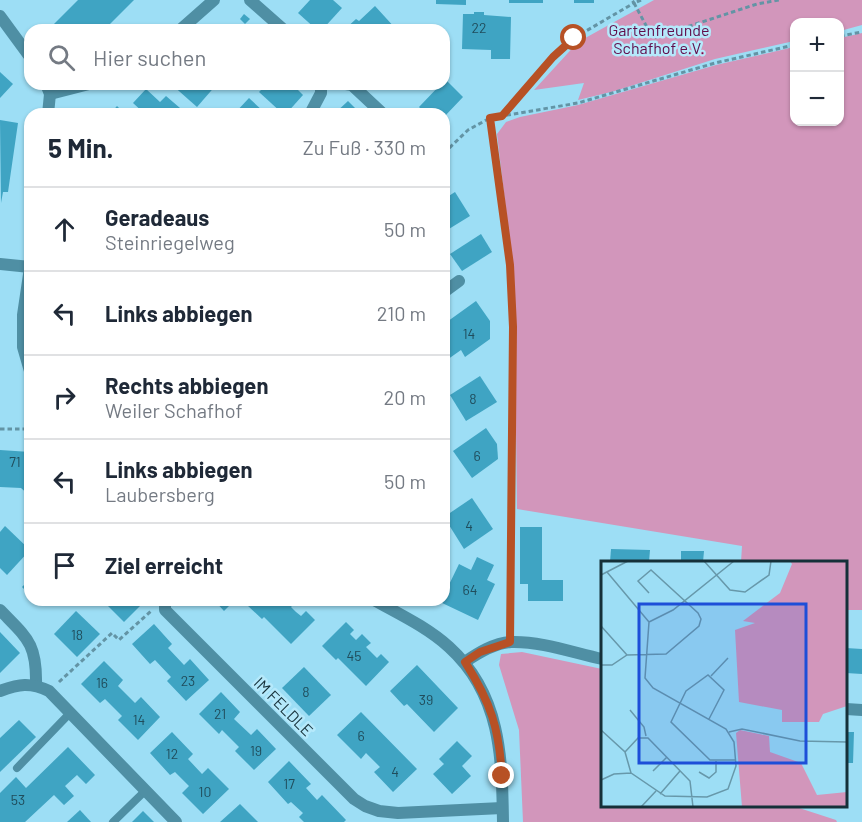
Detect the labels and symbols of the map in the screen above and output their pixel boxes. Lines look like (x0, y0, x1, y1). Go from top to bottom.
house number: 22 (471, 19, 487, 36)
park label: Gartenfreunde Schafhof e.V. (609, 20, 709, 57)
route start (560, 24, 586, 50)
house number: 14 (463, 325, 475, 342)
house number: 8 (469, 390, 477, 407)
house number: 6 (473, 447, 481, 464)
house number: 71 (9, 453, 21, 470)
house number: 4 (465, 517, 473, 534)
inset map (601, 561, 847, 807)
house number: 64 (463, 581, 477, 598)
house number: 18 (71, 626, 83, 643)
house number: 45 (347, 647, 361, 664)
house number: 23 (181, 672, 195, 689)
street label: IM FELDLE (251, 673, 317, 739)
house number: 16 (96, 674, 108, 691)
house number: 8 (302, 683, 310, 700)
house number: 39 (419, 691, 433, 708)
house number: 21 (214, 705, 226, 722)
house number: 14 (133, 711, 145, 728)
house number: 6 (357, 727, 365, 744)
house number: 19 (250, 742, 262, 759)
house number: 12 (166, 745, 178, 762)
route end (488, 762, 514, 788)
house number: 4 (391, 763, 399, 780)
house number: 17 (283, 775, 295, 792)
house number: 10 (199, 783, 211, 800)
house number: 53 (11, 791, 25, 808)

